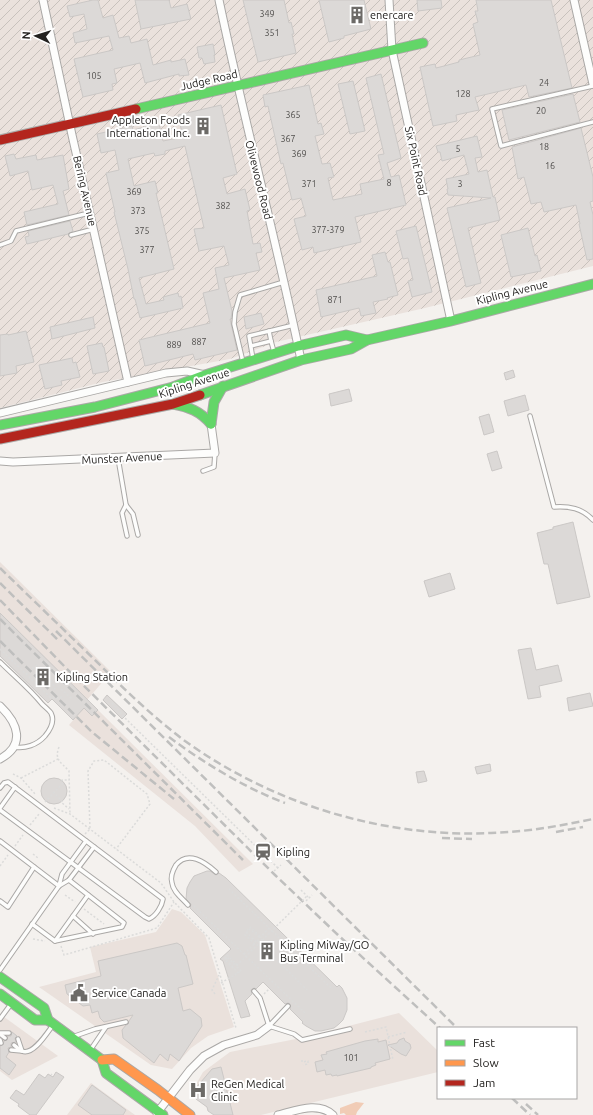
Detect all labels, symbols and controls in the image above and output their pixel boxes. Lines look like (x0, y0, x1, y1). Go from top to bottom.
building icon: enercare (347, 5, 367, 25)
house number: 349 (259, 9, 275, 19)
place label: enercare (370, 9, 414, 21)
north arrow (16, 16, 56, 56)
house number: 351 (264, 28, 280, 38)
text: N (20, 31, 32, 40)
street label: Judge Road (179, 68, 239, 92)
house number: 105 (86, 71, 102, 81)
house number: 24 (539, 78, 549, 88)
house number: 128 (455, 89, 471, 99)
house number: 20 (536, 106, 546, 116)
house number: 365 (285, 110, 301, 120)
place label: Appleton Foods International Inc. (107, 114, 190, 139)
building icon: Appleton Foods International Inc. (193, 116, 213, 136)
street label: Six Point Road (403, 125, 429, 197)
house number: 367 (280, 134, 296, 144)
street label: Olivewood Road (243, 139, 275, 221)
house number: 18 (539, 142, 549, 152)
house number: 5 (455, 144, 461, 154)
house number: 369 (291, 149, 307, 159)
street label: Bering Avenue (71, 155, 99, 227)
house number: 16 (545, 161, 555, 171)
house number: 8 (386, 178, 392, 188)
house number: 371 (301, 179, 317, 189)
house number: 3 (457, 179, 463, 189)
house number: 369 (126, 187, 142, 197)
house number: 382 (215, 201, 231, 211)
house number: 373 (130, 206, 146, 216)
house number: 377-379 (311, 225, 345, 235)
house number: 375 (134, 226, 150, 236)
house number: 377 (139, 245, 155, 255)
street label: Kipling Avenue (475, 277, 549, 307)
house number: 871 (327, 295, 343, 305)
house number: 887 (191, 337, 207, 347)
house number: 889 (166, 340, 182, 350)
street label: Kipling Avenue (157, 366, 231, 400)
street label: Munster Avenue (81, 450, 163, 466)
building icon: Kipling Station (33, 667, 53, 687)
place label: Kipling Station (56, 671, 128, 683)
station icon: Kipling (253, 842, 273, 862)
place label: Kipling (276, 846, 310, 858)
place label: Kipling MiWay/GO Bus Terminal (280, 939, 369, 964)
building icon: Kipling MiWay/GO Bus Terminal (257, 941, 277, 961)
public building icon: Service Canada (69, 983, 89, 1003)
place label: Service Canada (92, 987, 166, 999)
legend (437, 1027, 577, 1099)
text: Fast (473, 1036, 495, 1049)
house number: 101 (343, 1053, 359, 1063)
text: Slow (473, 1056, 499, 1069)
text: Jam (473, 1076, 495, 1089)
place label: ReGen Medical Clinic (211, 1078, 285, 1103)
hospital icon: ReGen Medical Clinic (188, 1080, 208, 1100)

